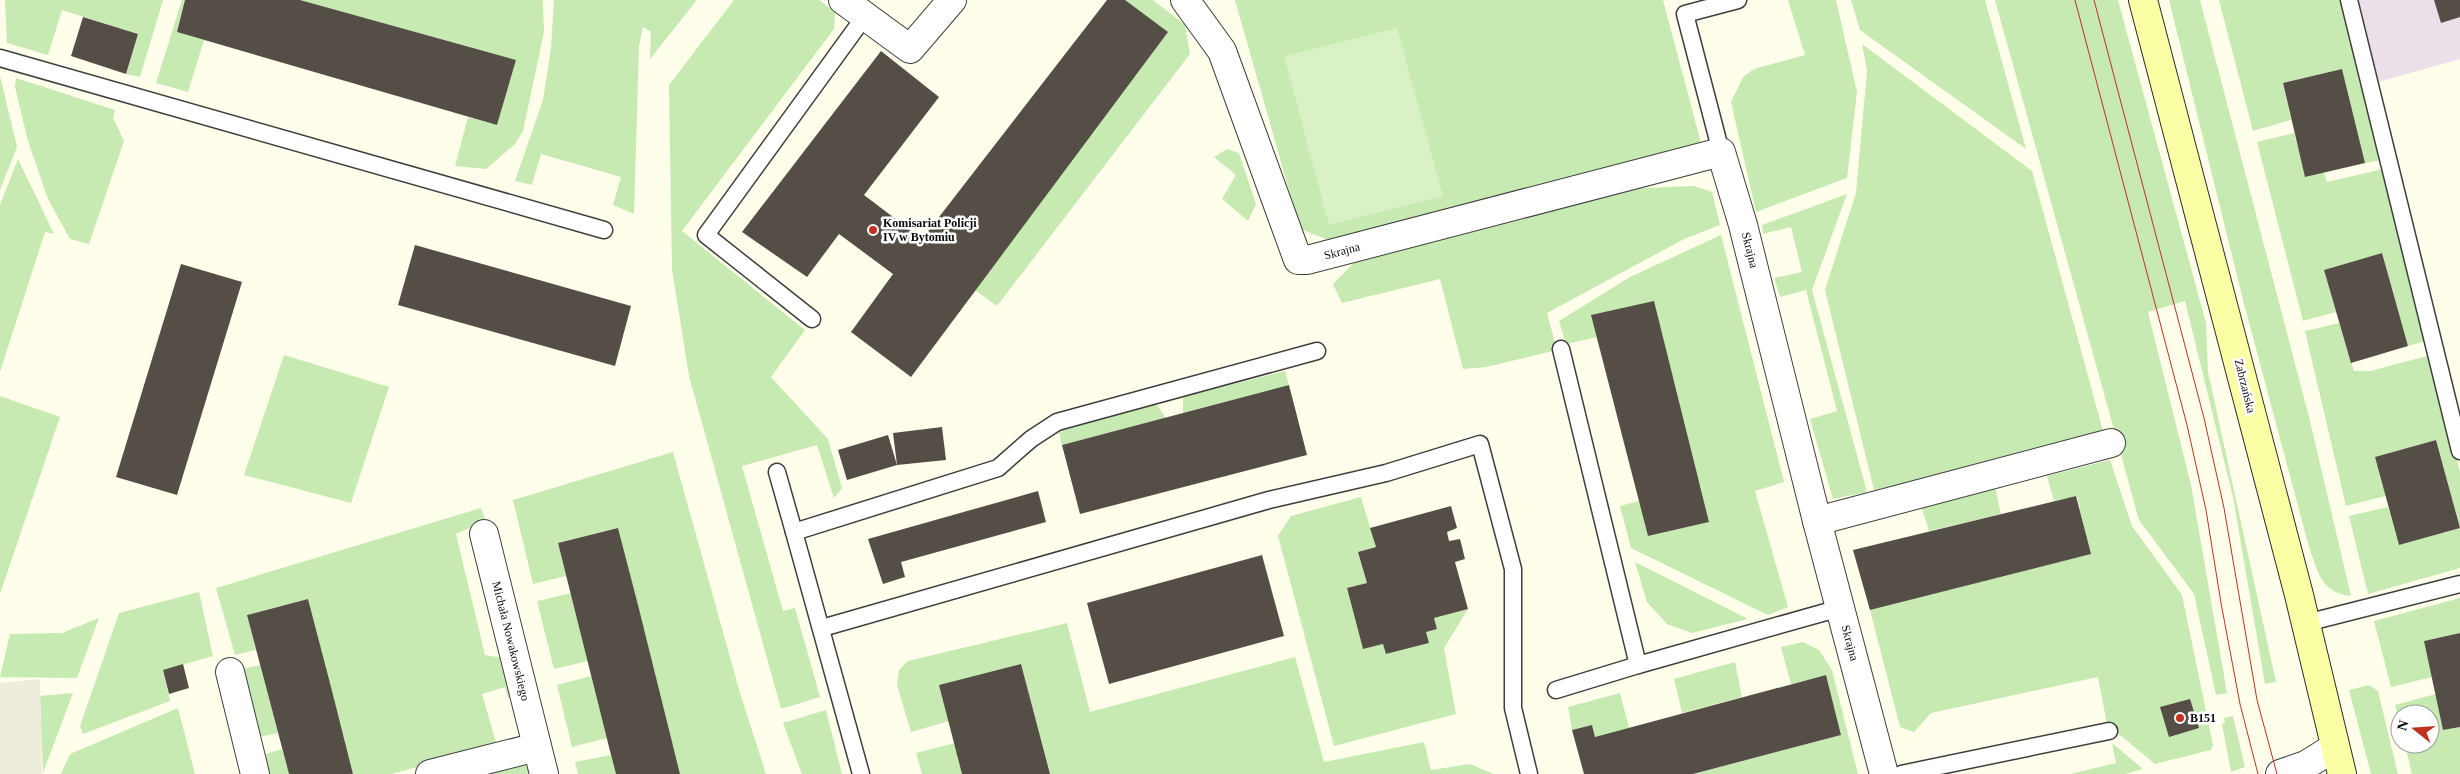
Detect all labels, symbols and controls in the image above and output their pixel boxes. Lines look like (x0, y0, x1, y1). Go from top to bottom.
place label: Komisariat Policji IV w Bytomiu (883, 216, 977, 244)
marker: Komisariat Policji IV w Bytomiu (867, 224, 879, 236)
street label: Skrajna (1739, 231, 1761, 270)
street label: Skrajna (1322, 239, 1362, 263)
street label: Zabrzańska (2232, 357, 2259, 415)
street label: Michała Nowakowskiego (489, 580, 533, 702)
street label: Skrajna (1838, 623, 1862, 663)
north arrow (2390, 704, 2440, 754)
place label: B151 (2190, 711, 2216, 725)
marker: B151 (2174, 712, 2186, 724)
text: N (2394, 718, 2412, 732)

